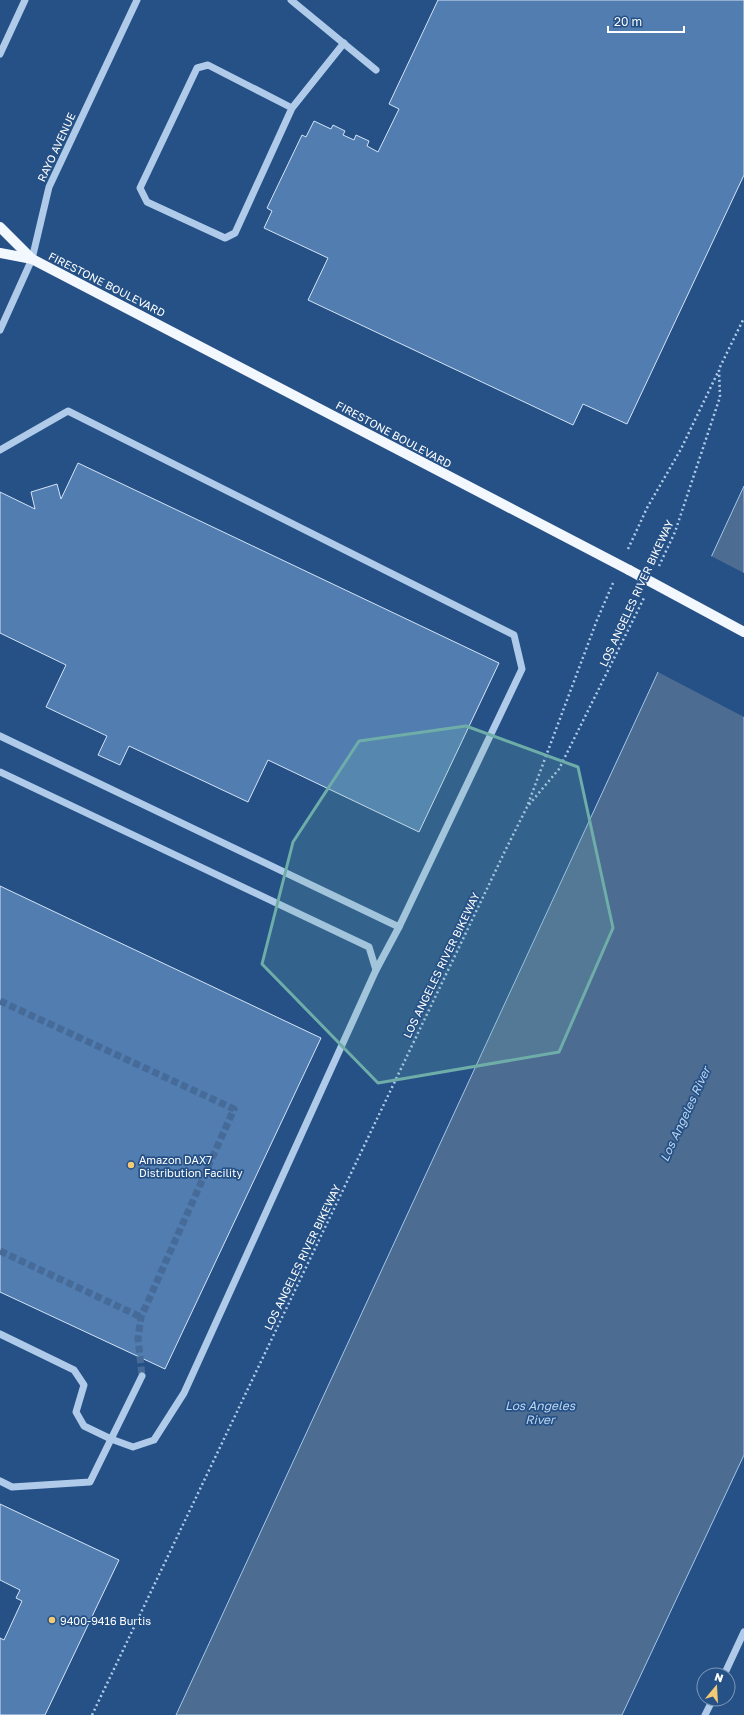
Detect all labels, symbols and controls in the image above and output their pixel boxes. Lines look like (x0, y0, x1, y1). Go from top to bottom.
scale bar (608, 8, 684, 34)
text: 20 m (614, 14, 642, 29)
street label: RAYO AVENUE (34, 110, 78, 184)
street label: FIRESTONE BOULEVARD (46, 249, 168, 319)
street label: FIRESTONE BOULEVARD (334, 398, 454, 470)
street label: LOS ANGELES RIVER BIKEWAY (596, 518, 676, 668)
street label: LOS ANGELES RIVER BIKEWAY (400, 890, 482, 1040)
water label: Los Angeles River (657, 1062, 714, 1164)
place label: Amazon DAX7 Distribution Facility (139, 1153, 243, 1179)
marker: Amazon DAX7 Distribution Facility (126, 1160, 136, 1170)
street label: LOS ANGELES RIVER BIKEWAY (261, 1182, 343, 1332)
water label: Los Angeles River (505, 1398, 576, 1427)
place label: 9400-9416 Burtis (60, 1614, 151, 1627)
marker: 9400-9416 Burtis (47, 1615, 57, 1625)
north arrow (696, 1667, 736, 1707)
text: N (713, 1670, 725, 1684)

